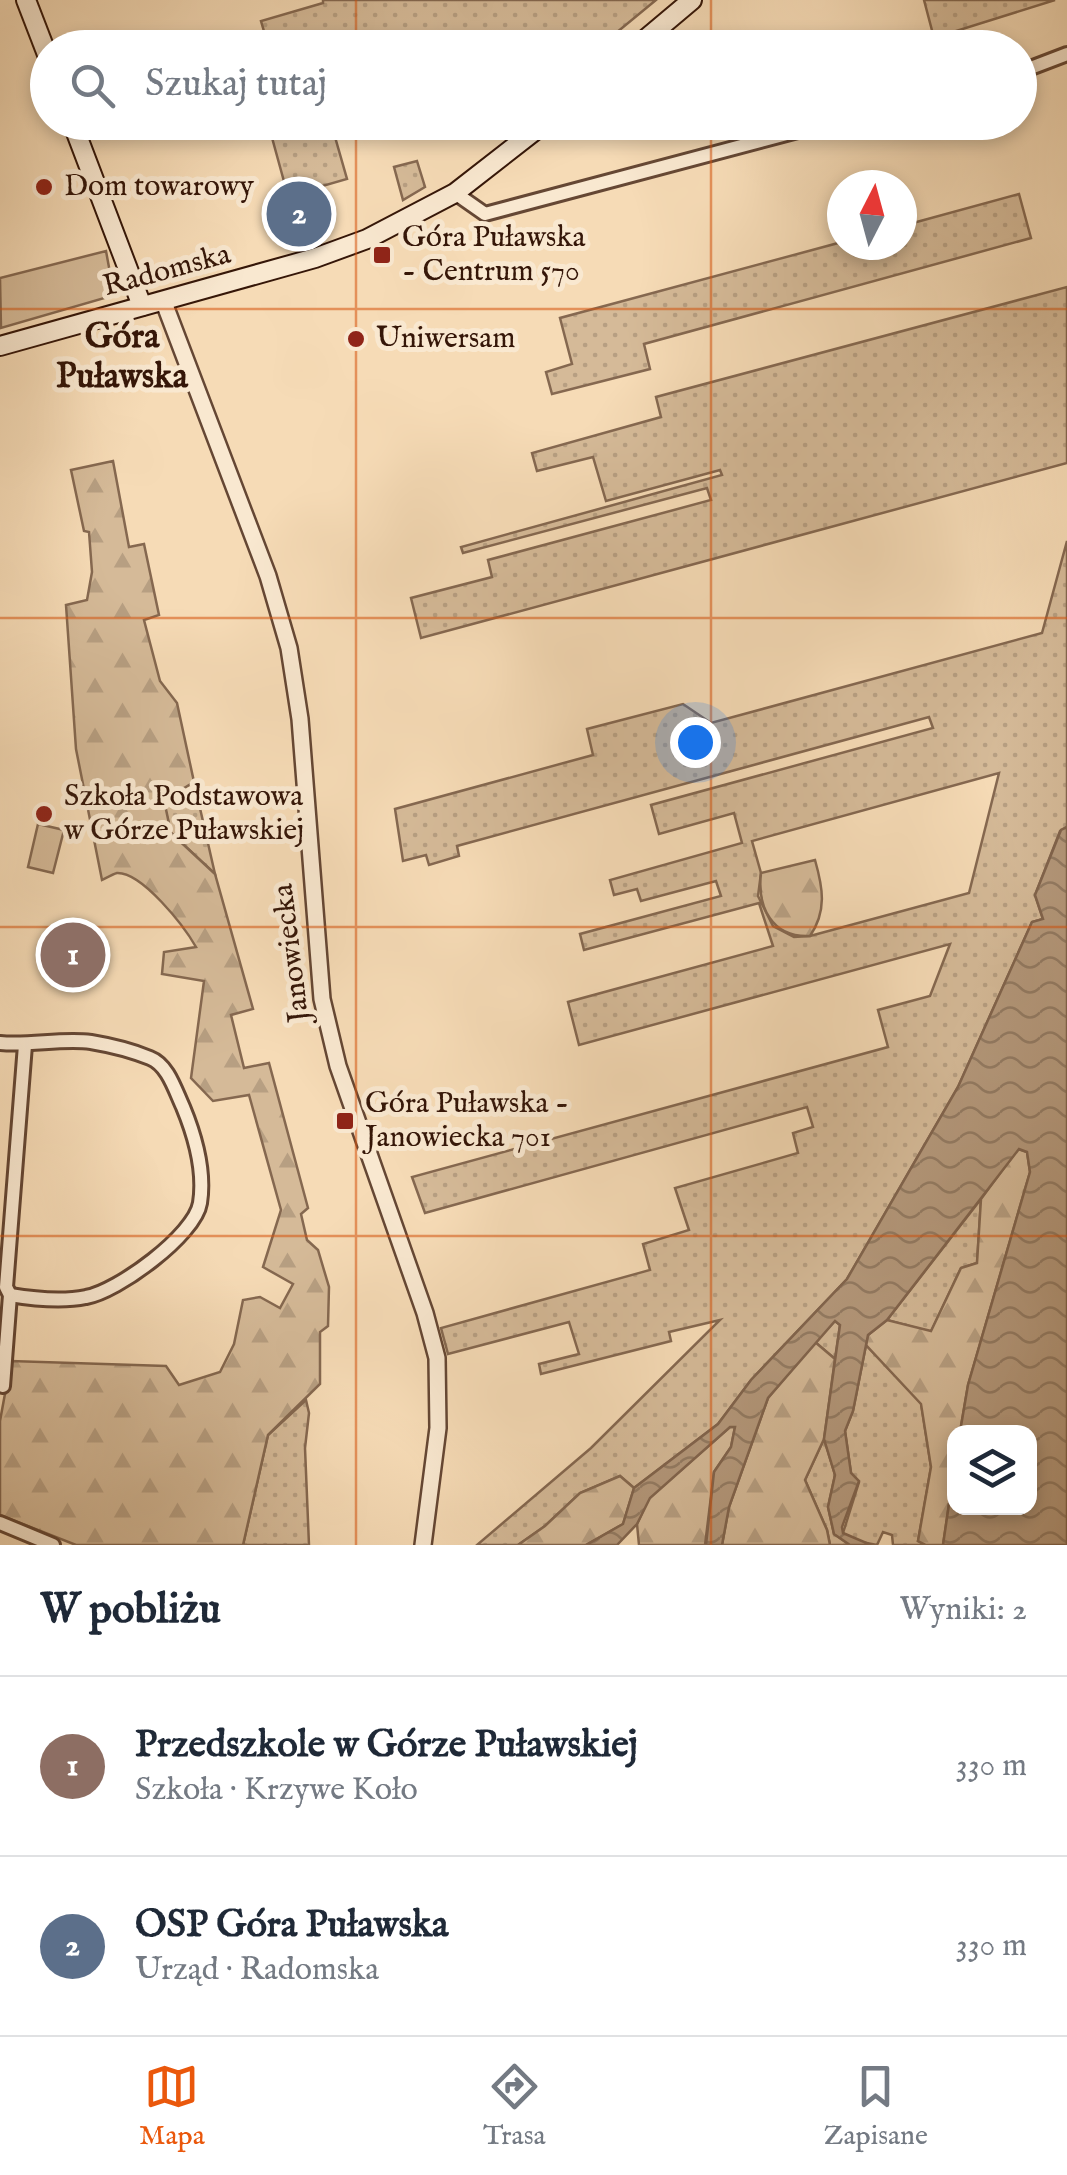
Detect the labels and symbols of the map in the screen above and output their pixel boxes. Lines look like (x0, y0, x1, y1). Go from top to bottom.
place label: Dom towarowy (64, 168, 254, 206)
north arrow (827, 170, 917, 260)
marker: Dom towarowy (33, 176, 55, 198)
pin: 2 (266, 176, 332, 252)
place label: Góra Puławska - Centrum 570 (402, 219, 585, 291)
street label: Radomska (99, 236, 235, 306)
marker: Góra Puławska - Centrum 570 (371, 244, 393, 266)
district label: Góra Puławska (56, 315, 189, 400)
place label: Uniwersam (376, 320, 515, 358)
marker: Uniwersam (345, 328, 367, 350)
your location (670, 717, 721, 768)
place label: Szkoła Podstawowa w Górze Puławskiej (64, 778, 304, 850)
marker: Szkoła Podstawowa w Górze Puławskiej (33, 803, 55, 825)
street label: Janowiecka (265, 881, 320, 1028)
pin: 1 (40, 918, 106, 992)
place label: Góra Puławska - Janowiecka 701 (362, 1085, 569, 1157)
marker: Góra Puławska - Janowiecka 701 (334, 1110, 356, 1132)

